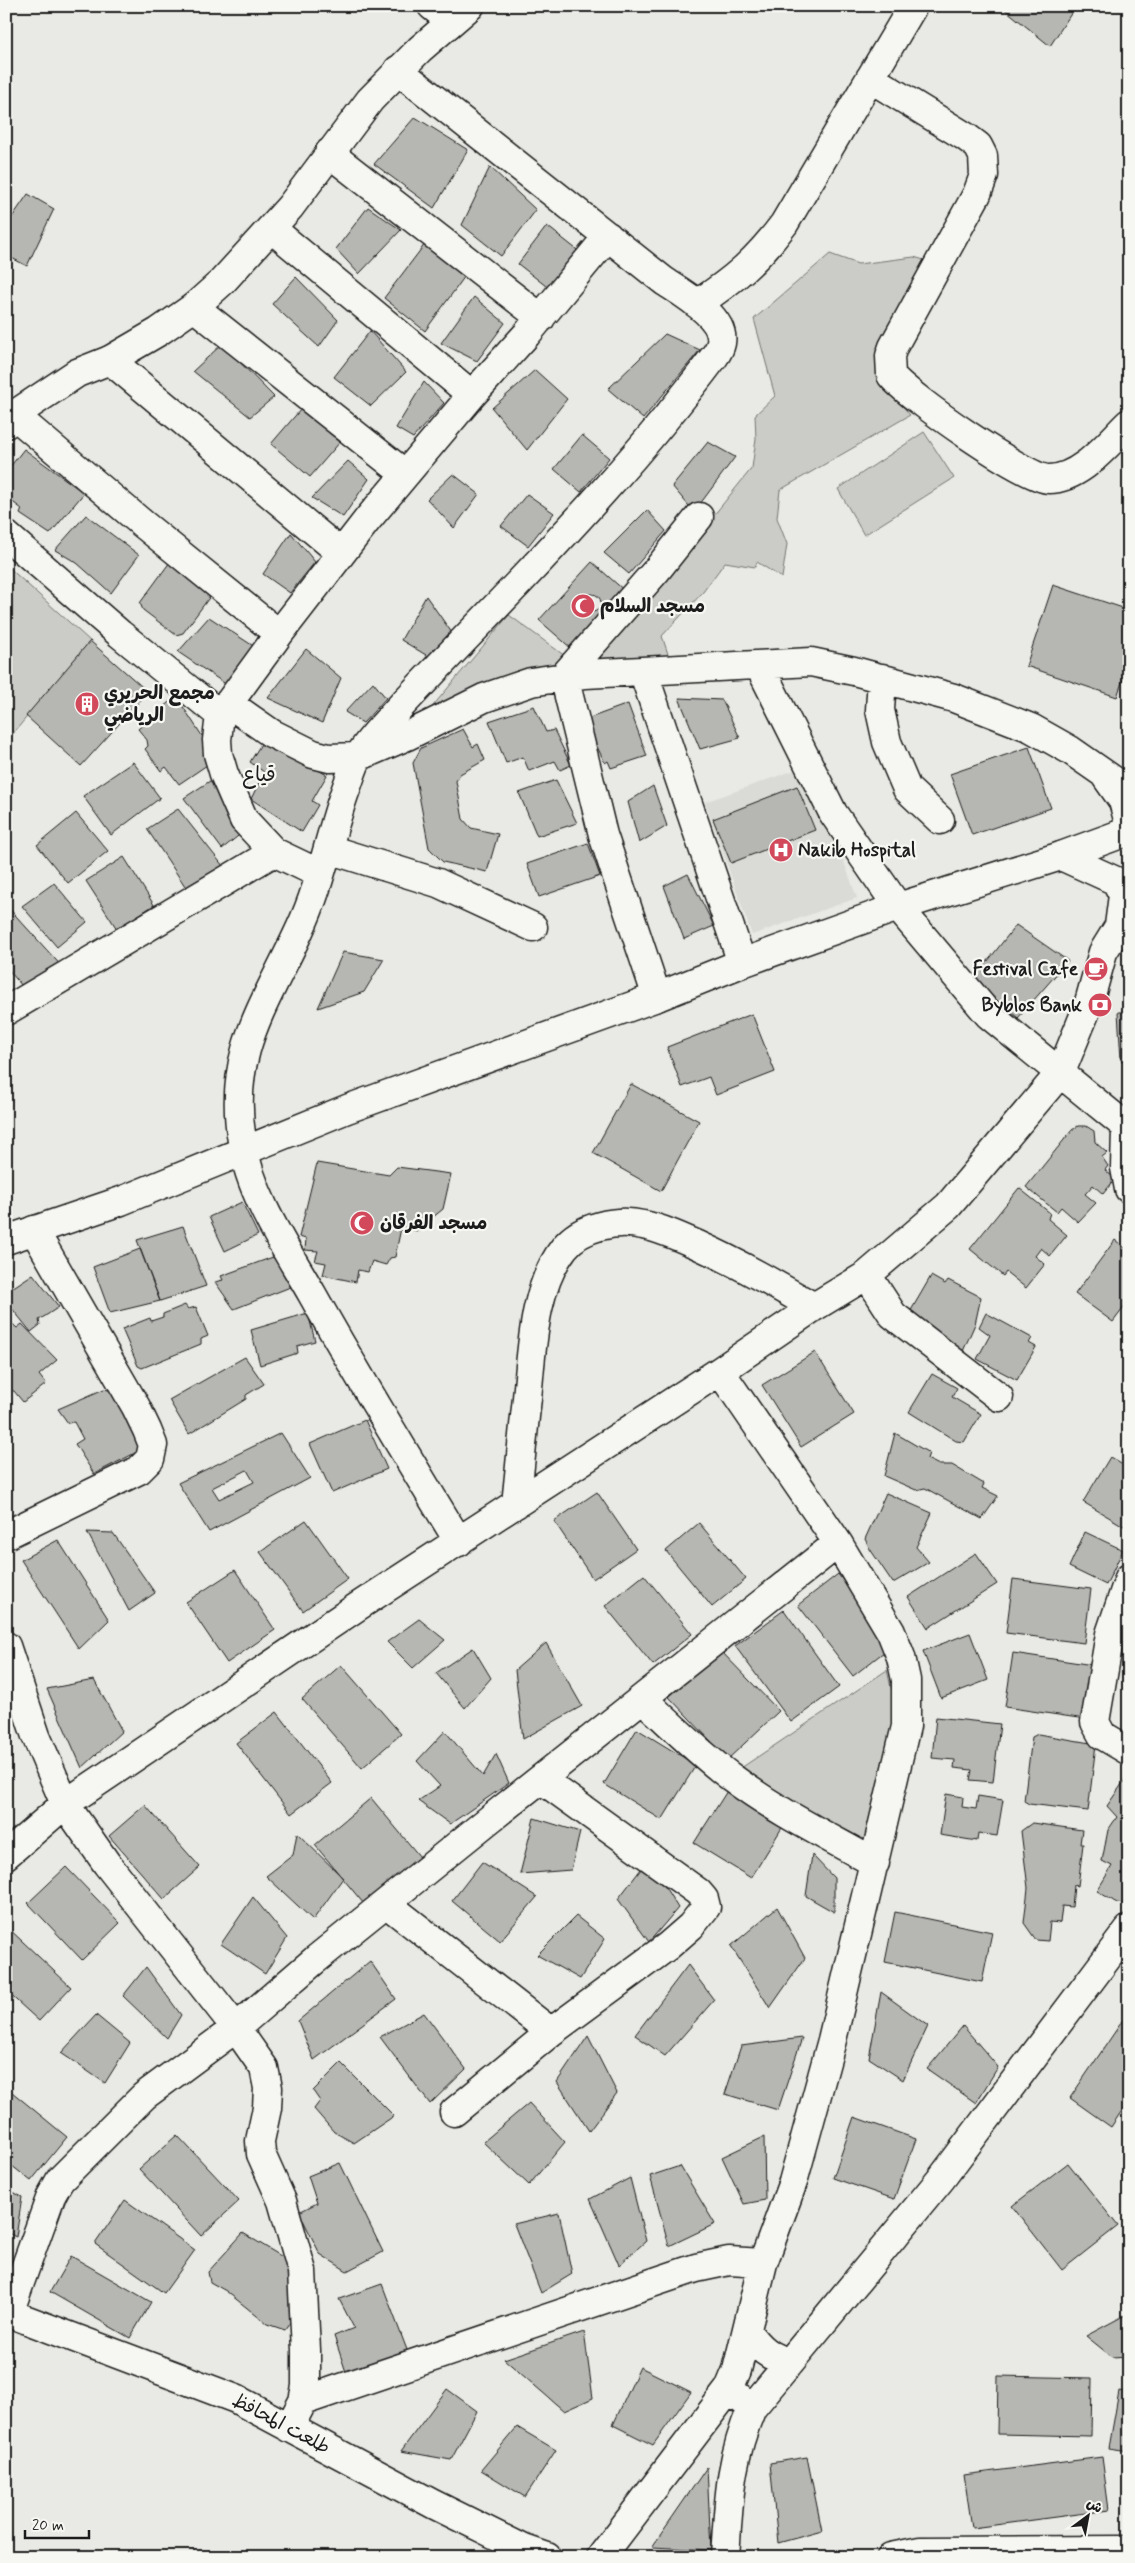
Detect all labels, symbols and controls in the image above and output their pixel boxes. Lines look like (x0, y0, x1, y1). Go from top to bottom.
mosque icon: مسجد السلام (570, 593, 596, 619)
place label: مسجد السلام (600, 594, 705, 620)
place label: مجمع الحريري الرياضي (104, 681, 215, 731)
building icon: مجمع الحريري الرياضي (74, 691, 100, 717)
district label: قياع (242, 761, 276, 789)
hospital icon: Nakib Hospital (768, 837, 794, 863)
place label: Nakib Hospital (798, 838, 916, 863)
cafe icon: Festival Cafe (1083, 956, 1109, 982)
place label: Festival Cafe (973, 957, 1079, 982)
bank icon: Byblos Bank (1087, 992, 1113, 1018)
place label: Byblos Bank (982, 993, 1082, 1018)
mosque icon: مسجد الفرقان (349, 1210, 375, 1236)
place label: مسجد الفرقان (380, 1211, 487, 1236)
street label: طلعت المحافظ (228, 2388, 334, 2460)
north arrow (1062, 2490, 1112, 2540)
text: ش (1083, 2494, 1106, 2518)
scale bar (25, 2508, 89, 2540)
text: 20 m (32, 2516, 64, 2536)

